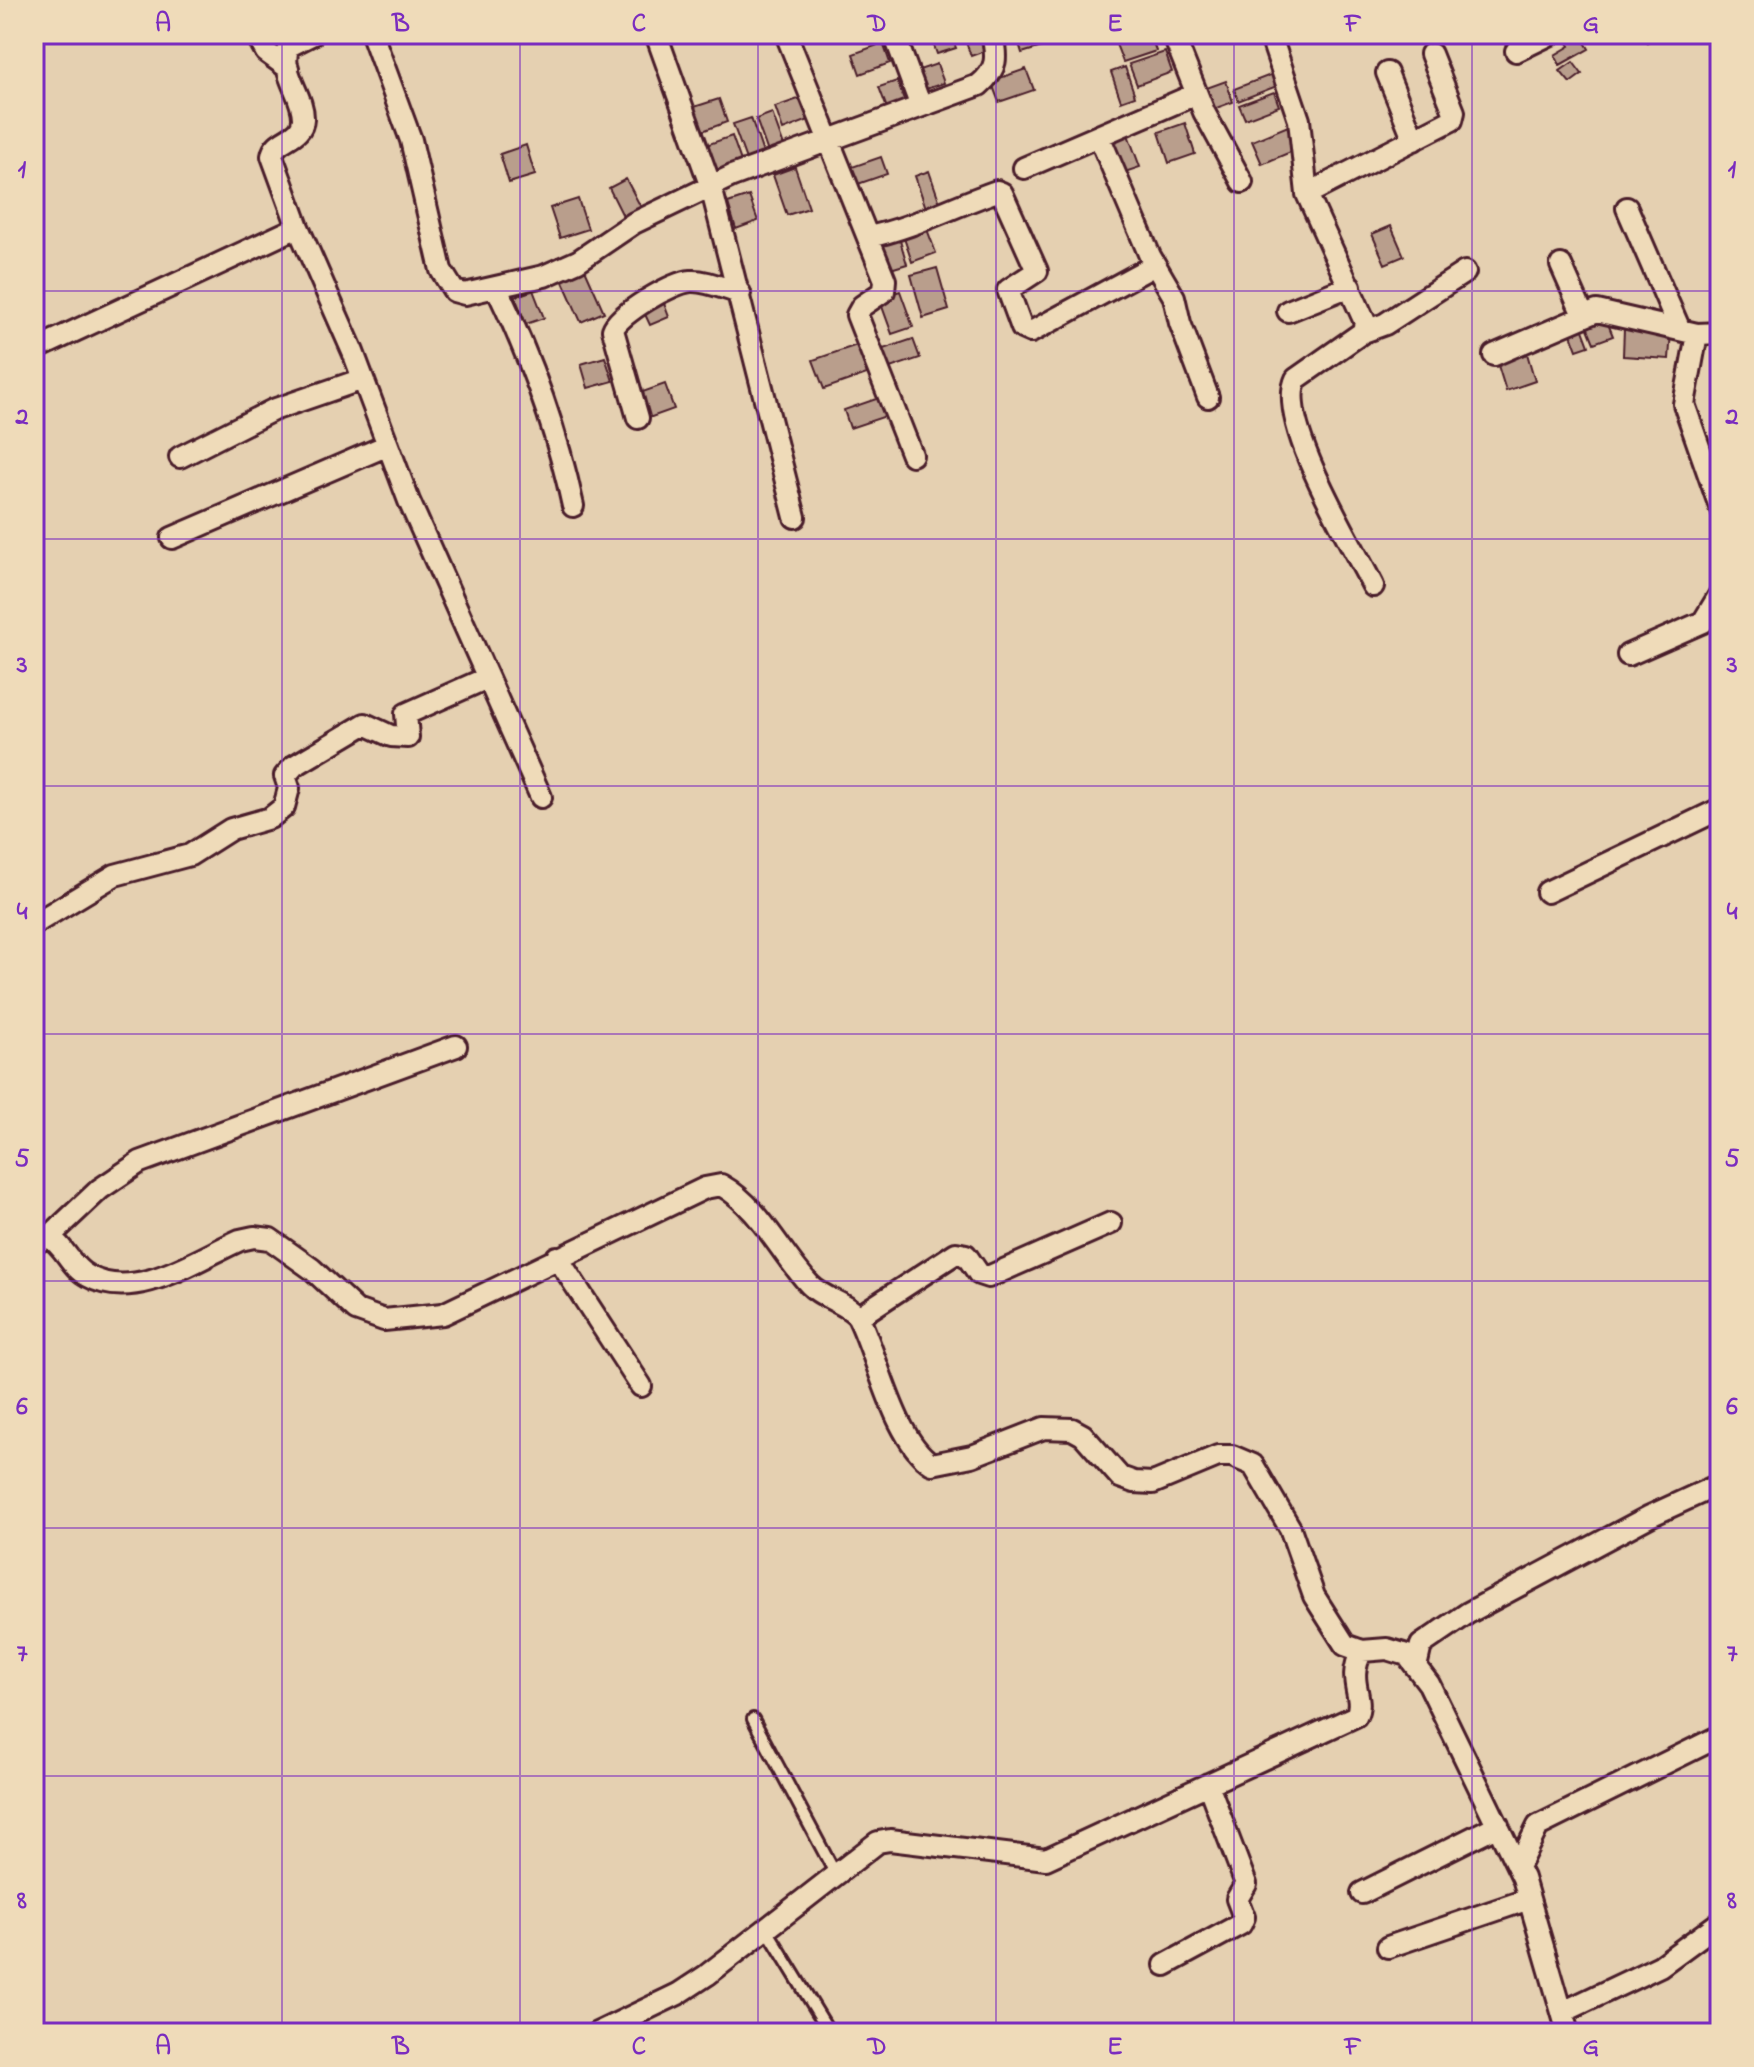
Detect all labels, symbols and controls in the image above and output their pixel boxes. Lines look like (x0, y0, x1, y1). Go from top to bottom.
text: A (155, 6, 171, 44)
text: B (391, 6, 410, 44)
text: C (632, 6, 646, 44)
text: D (866, 6, 887, 44)
text: E (1107, 6, 1123, 44)
text: F (1343, 6, 1362, 44)
text: G (1583, 6, 1599, 44)
text: 1 (18, 152, 27, 190)
text: 1 (1728, 152, 1737, 190)
text: 2 (15, 399, 29, 437)
text: 2 (1725, 399, 1739, 437)
text: 3 (16, 647, 28, 685)
text: 3 (1726, 647, 1738, 685)
text: 4 (17, 894, 28, 932)
text: 4 (1727, 894, 1738, 932)
text: 5 (15, 1141, 30, 1179)
text: 5 (1725, 1141, 1740, 1179)
text: 6 (16, 1389, 28, 1427)
text: 6 (1726, 1389, 1738, 1427)
text: 7 (17, 1636, 28, 1674)
text: 7 (1727, 1636, 1738, 1674)
text: 8 (16, 1883, 27, 1921)
text: 8 (1726, 1883, 1737, 1921)
text: A (155, 2029, 171, 2067)
text: B (391, 2029, 410, 2067)
text: C (632, 2029, 646, 2067)
text: D (866, 2029, 887, 2067)
text: E (1107, 2029, 1123, 2067)
text: F (1343, 2029, 1362, 2067)
text: G (1583, 2029, 1599, 2067)

